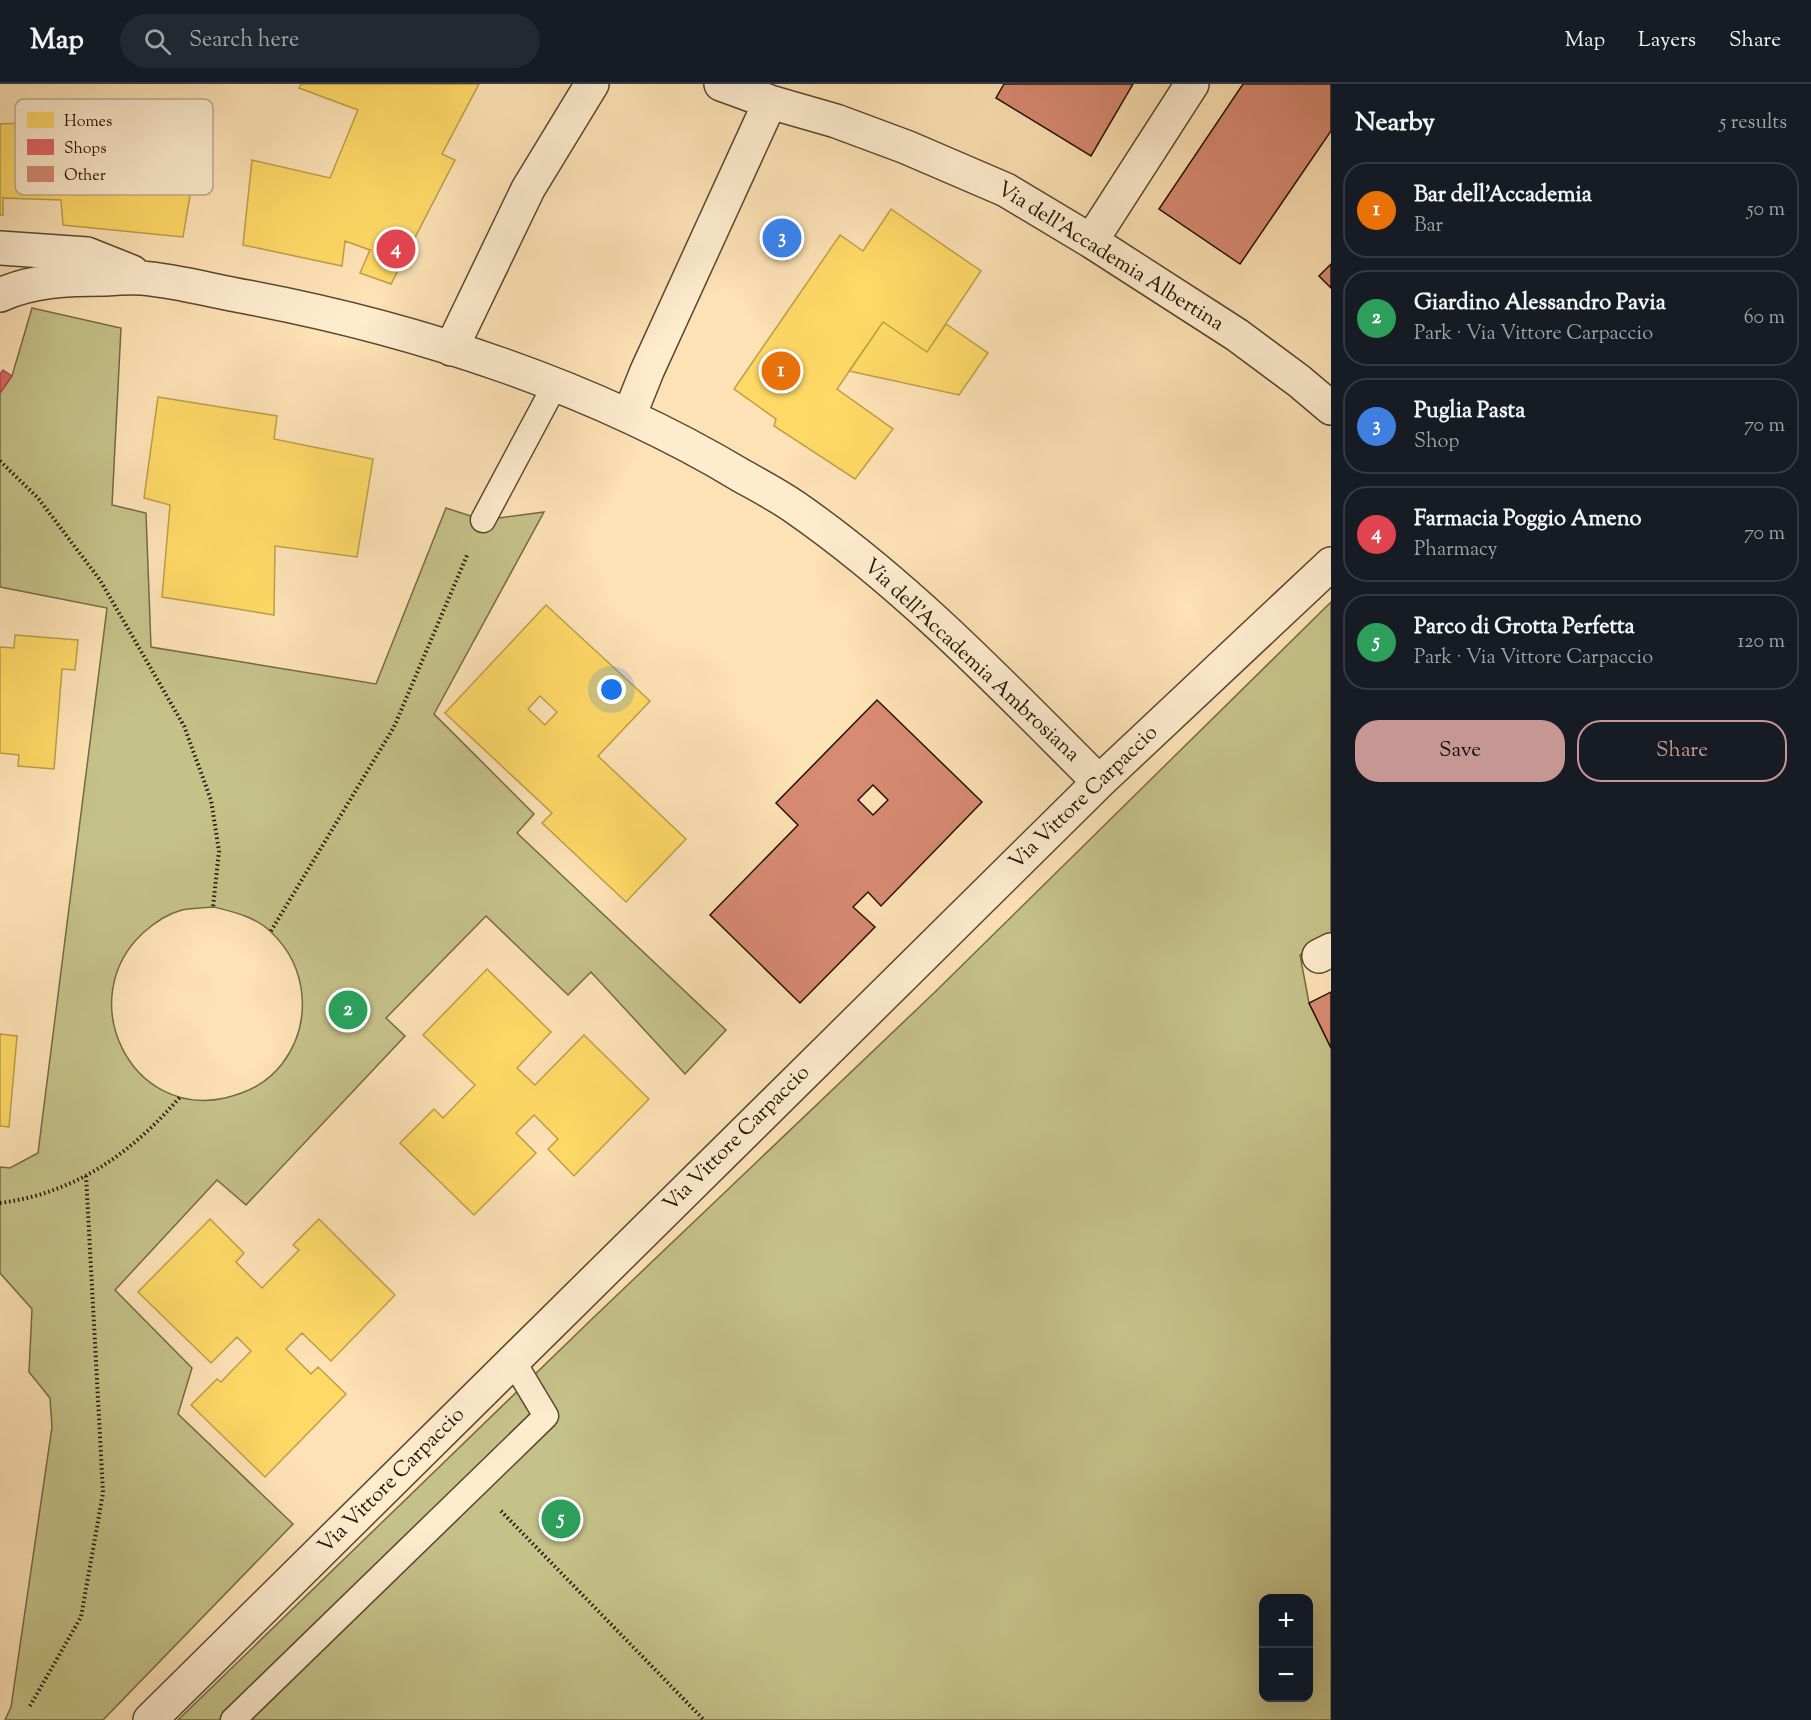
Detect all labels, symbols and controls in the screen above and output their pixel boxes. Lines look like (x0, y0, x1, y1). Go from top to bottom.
search box (120, 14, 540, 68)
text: Map (30, 21, 84, 61)
icon: search (141, 25, 174, 58)
text: Search here (189, 25, 299, 57)
text: Map (1565, 26, 1605, 56)
text: Layers (1638, 26, 1696, 56)
text: Share (1729, 26, 1781, 56)
legend (15, 99, 213, 195)
text: Nearby (1355, 105, 1435, 142)
text: 5 results (1720, 109, 1787, 138)
text: Homes (64, 111, 112, 134)
text: Shops (64, 138, 107, 161)
text: Other (64, 165, 106, 188)
street label: Via dell'Accademia Albertina (991, 175, 1230, 339)
text: Bar dell'Accademia (1414, 180, 1592, 212)
text: 1 (1373, 196, 1380, 225)
text: 50 m (1747, 196, 1785, 225)
text: Bar (1414, 212, 1443, 241)
pin: 3 (762, 216, 802, 260)
pin: 4 (376, 226, 416, 272)
text: Giardino Alessandro Pavia (1414, 288, 1666, 320)
text: 2 (1372, 304, 1381, 333)
text: 60 m (1744, 304, 1785, 333)
text: Park · Via Vittore Carpaccio (1414, 320, 1653, 349)
pin: 1 (762, 348, 800, 394)
text: Puglia Pasta (1414, 396, 1525, 428)
text: 3 (1372, 412, 1381, 441)
text: 70 m (1744, 412, 1785, 441)
text: Shop (1414, 428, 1459, 457)
text: Farmacia Poggio Ameno (1414, 504, 1642, 536)
text: 4 (1371, 520, 1382, 549)
text: 70 m (1744, 520, 1785, 549)
text: Pharmacy (1414, 536, 1497, 565)
street label: Via dell'Accademia Ambrosiana (856, 552, 1086, 770)
text: Parco di Grotta Perfetta (1414, 612, 1635, 644)
text: 5 (1373, 628, 1380, 657)
text: 120 m (1737, 628, 1785, 657)
text: Park · Via Vittore Carpaccio (1414, 644, 1653, 673)
your location (597, 675, 626, 704)
street label: Via Vittore Carpaccio (1003, 719, 1165, 877)
button: Save (1355, 720, 1565, 782)
button: Share (1577, 720, 1787, 782)
pin: 2 (328, 988, 368, 1032)
street label: Via Vittore Carpaccio (657, 1059, 817, 1219)
street label: Via Vittore Carpaccio (312, 1401, 472, 1561)
pin: 5 (542, 1496, 580, 1542)
map controls (1259, 1594, 1313, 1702)
button: + (1259, 1594, 1313, 1648)
button: − (1259, 1648, 1313, 1702)

